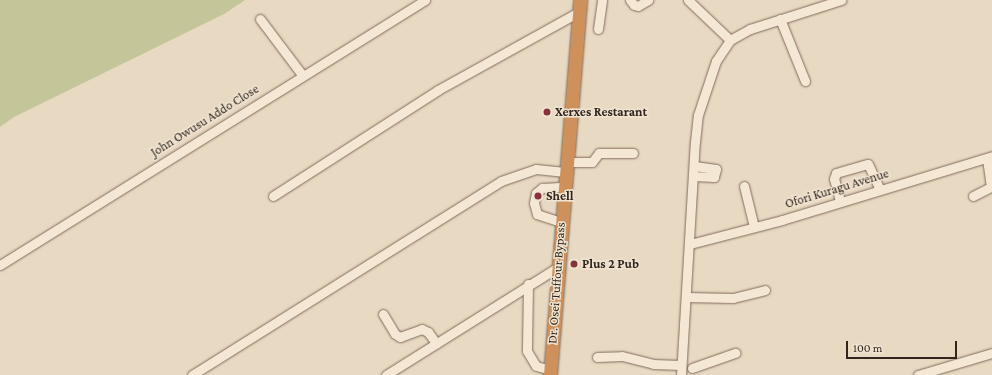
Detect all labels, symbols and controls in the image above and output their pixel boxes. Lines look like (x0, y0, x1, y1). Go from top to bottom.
street label: John Owusu Addo Close (148, 81, 262, 161)
place label: Xerxes Restarant (555, 104, 647, 120)
marker: Xerxes Restarant (542, 107, 552, 117)
street label: Ofori Kuragu Avenue (783, 166, 891, 212)
place label: Shell (546, 188, 574, 204)
marker: Shell (533, 191, 543, 201)
street label: Dr. Osei Tuffour Bypass (545, 222, 569, 344)
place label: Plus 2 Pub (582, 256, 639, 272)
marker: Plus 2 Pub (569, 259, 579, 269)
scale bar (848, 333, 959, 359)
text: 100 m (853, 341, 882, 355)

